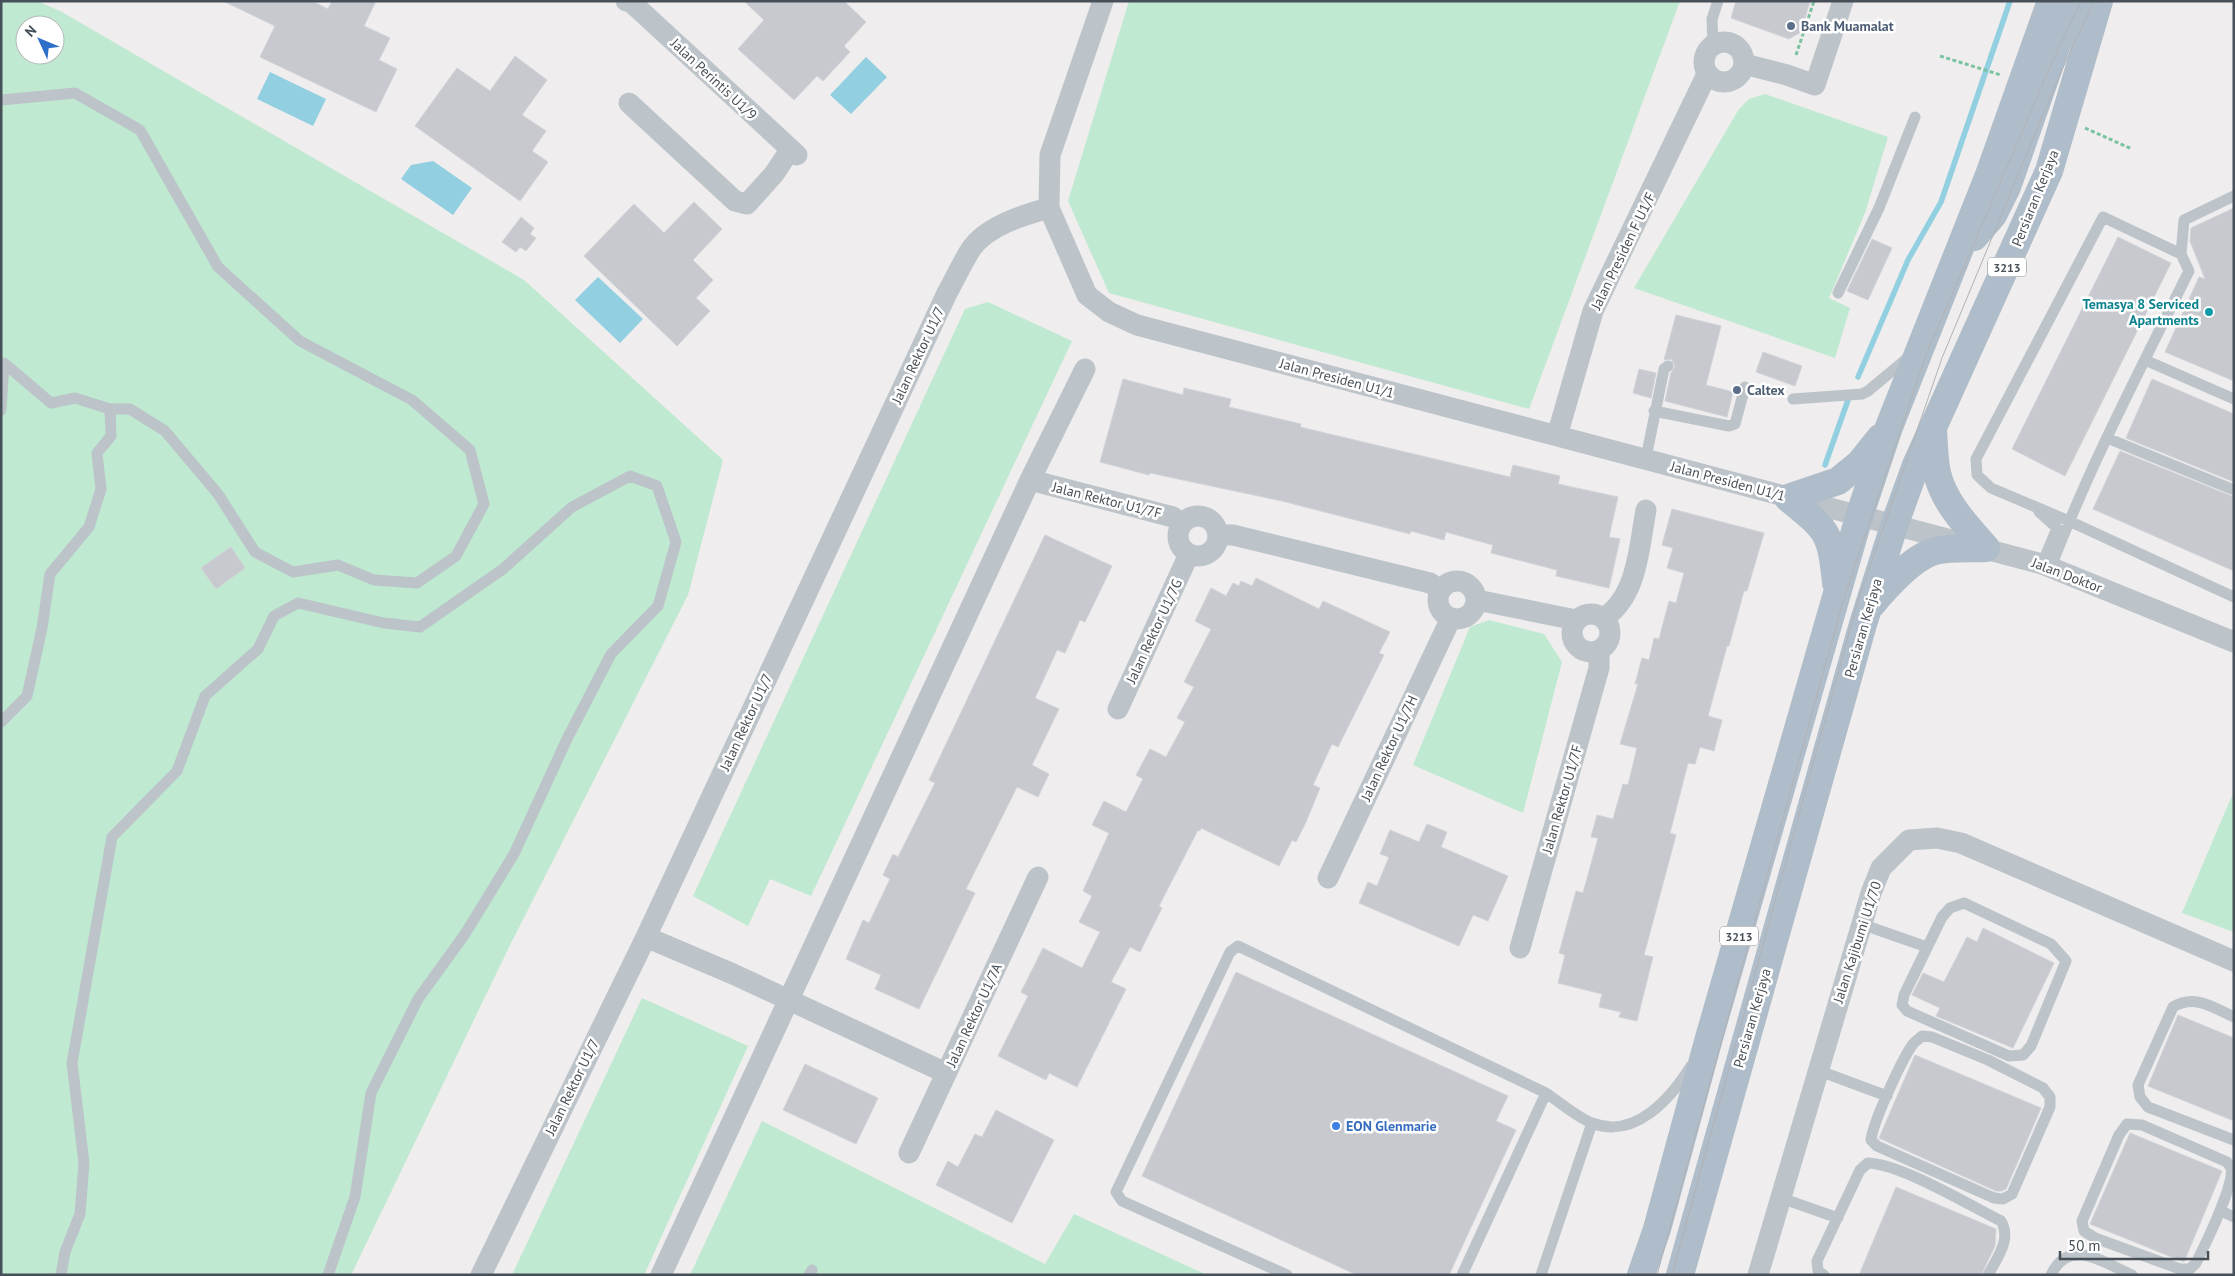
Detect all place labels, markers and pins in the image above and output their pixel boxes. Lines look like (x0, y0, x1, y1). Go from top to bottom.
place label: Bank Muamalat (1801, 17, 1894, 35)
marker: Bank Muamalat (1785, 20, 1797, 32)
place label: Temasya 8 Serviced Apartments (2083, 295, 2199, 329)
marker: Temasya 8 Serviced Apartments (2203, 306, 2215, 318)
place label: Caltex (1747, 381, 1785, 399)
marker: Caltex (1731, 384, 1743, 396)
place label: EON Glenmarie (1346, 1117, 1437, 1135)
marker: EON Glenmarie (1330, 1120, 1342, 1132)

